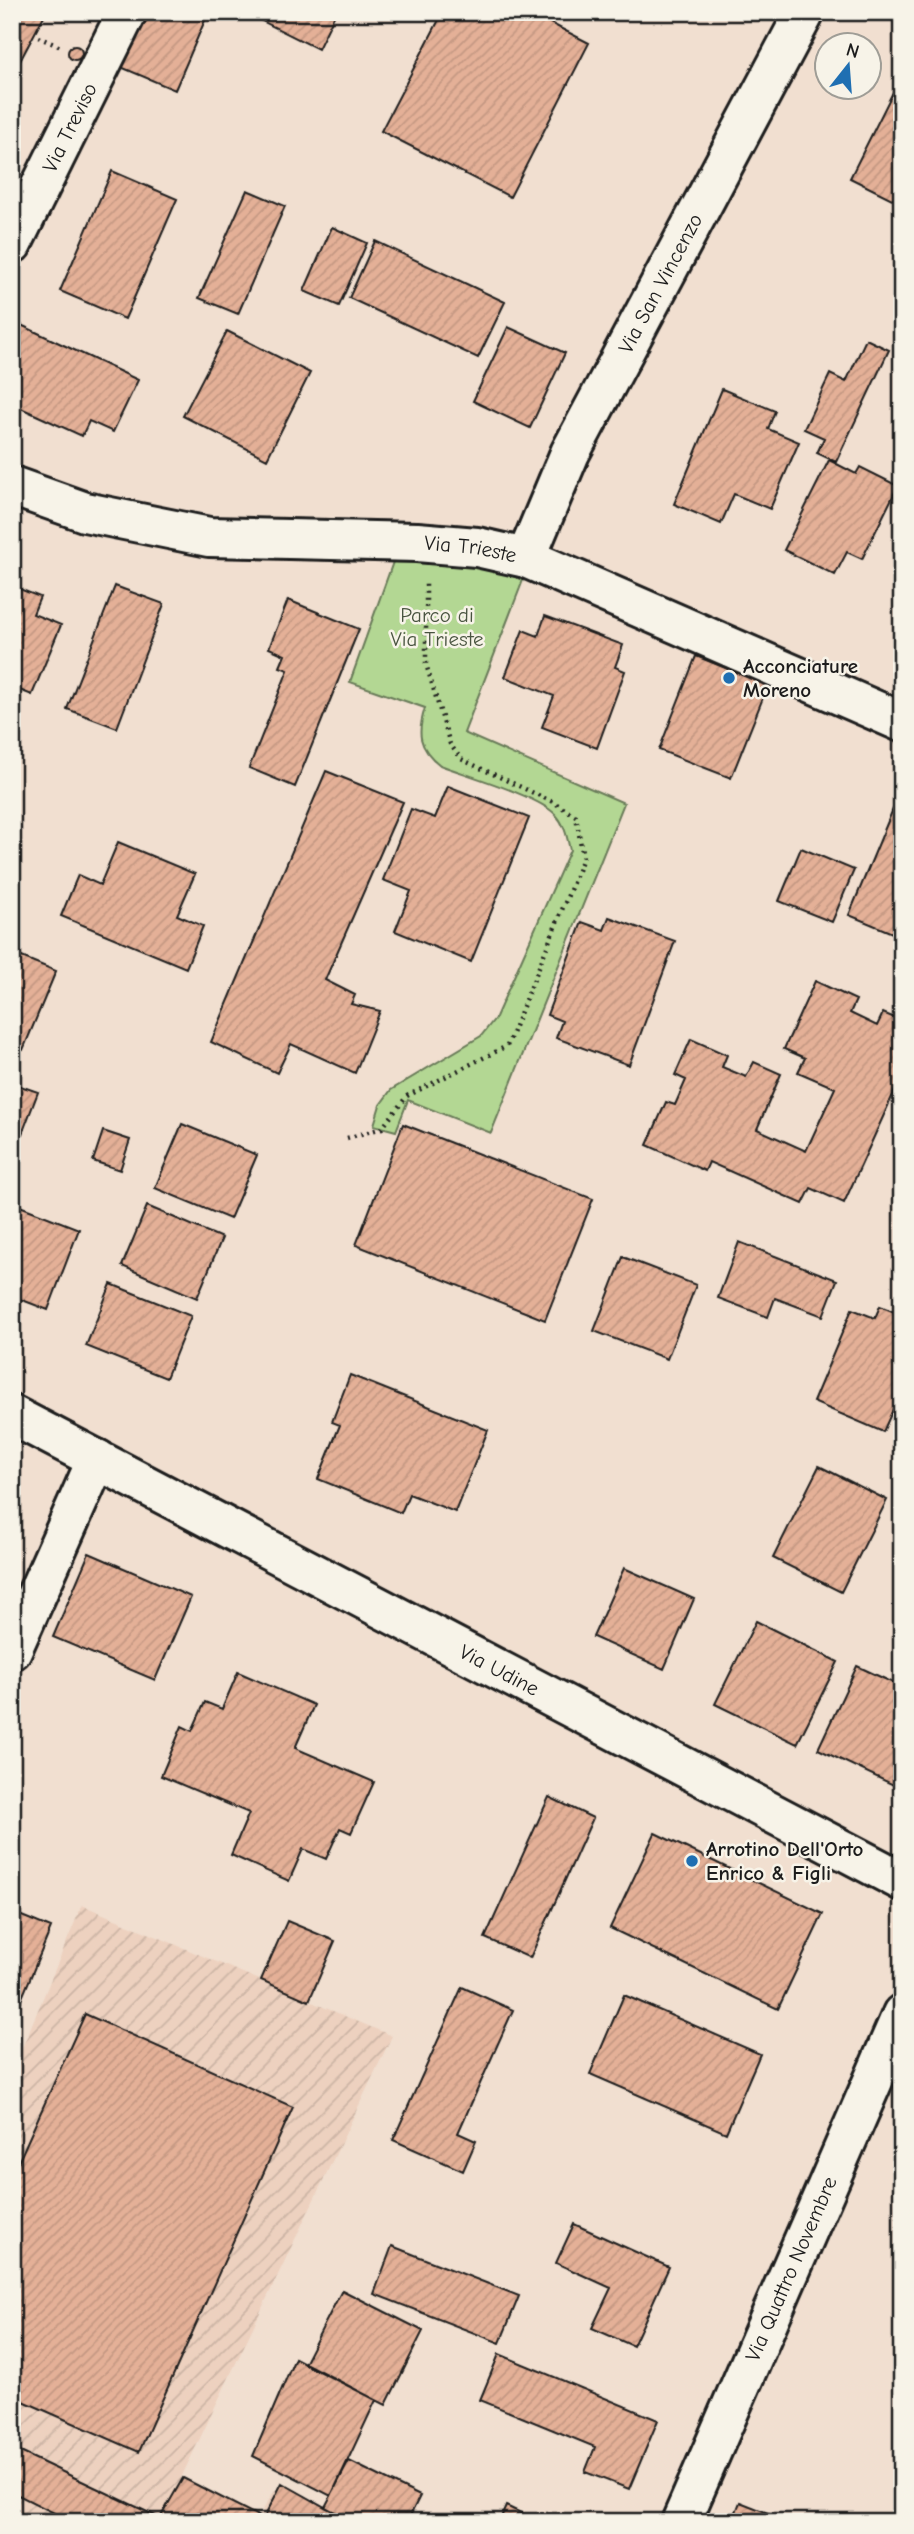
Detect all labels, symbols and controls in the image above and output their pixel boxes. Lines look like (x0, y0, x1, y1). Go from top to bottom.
north arrow (813, 32, 883, 102)
text: N (844, 38, 862, 63)
street label: Via Treviso (38, 79, 102, 176)
street label: Via San Vincenzo (613, 210, 707, 357)
street label: Via Trieste (423, 531, 519, 568)
park label: Parco di Via Trieste (390, 603, 484, 651)
place label: Acconciature Moreno (743, 654, 858, 702)
marker: Acconciature Moreno (721, 670, 737, 686)
street label: Via Udine (455, 1639, 543, 1701)
place label: Arrotino Dell'Orto Enrico & Figli (706, 1837, 864, 1885)
marker: Arrotino Dell'Orto Enrico & Figli (684, 1853, 700, 1869)
street label: Via Quattro Novembre (740, 2173, 842, 2365)

